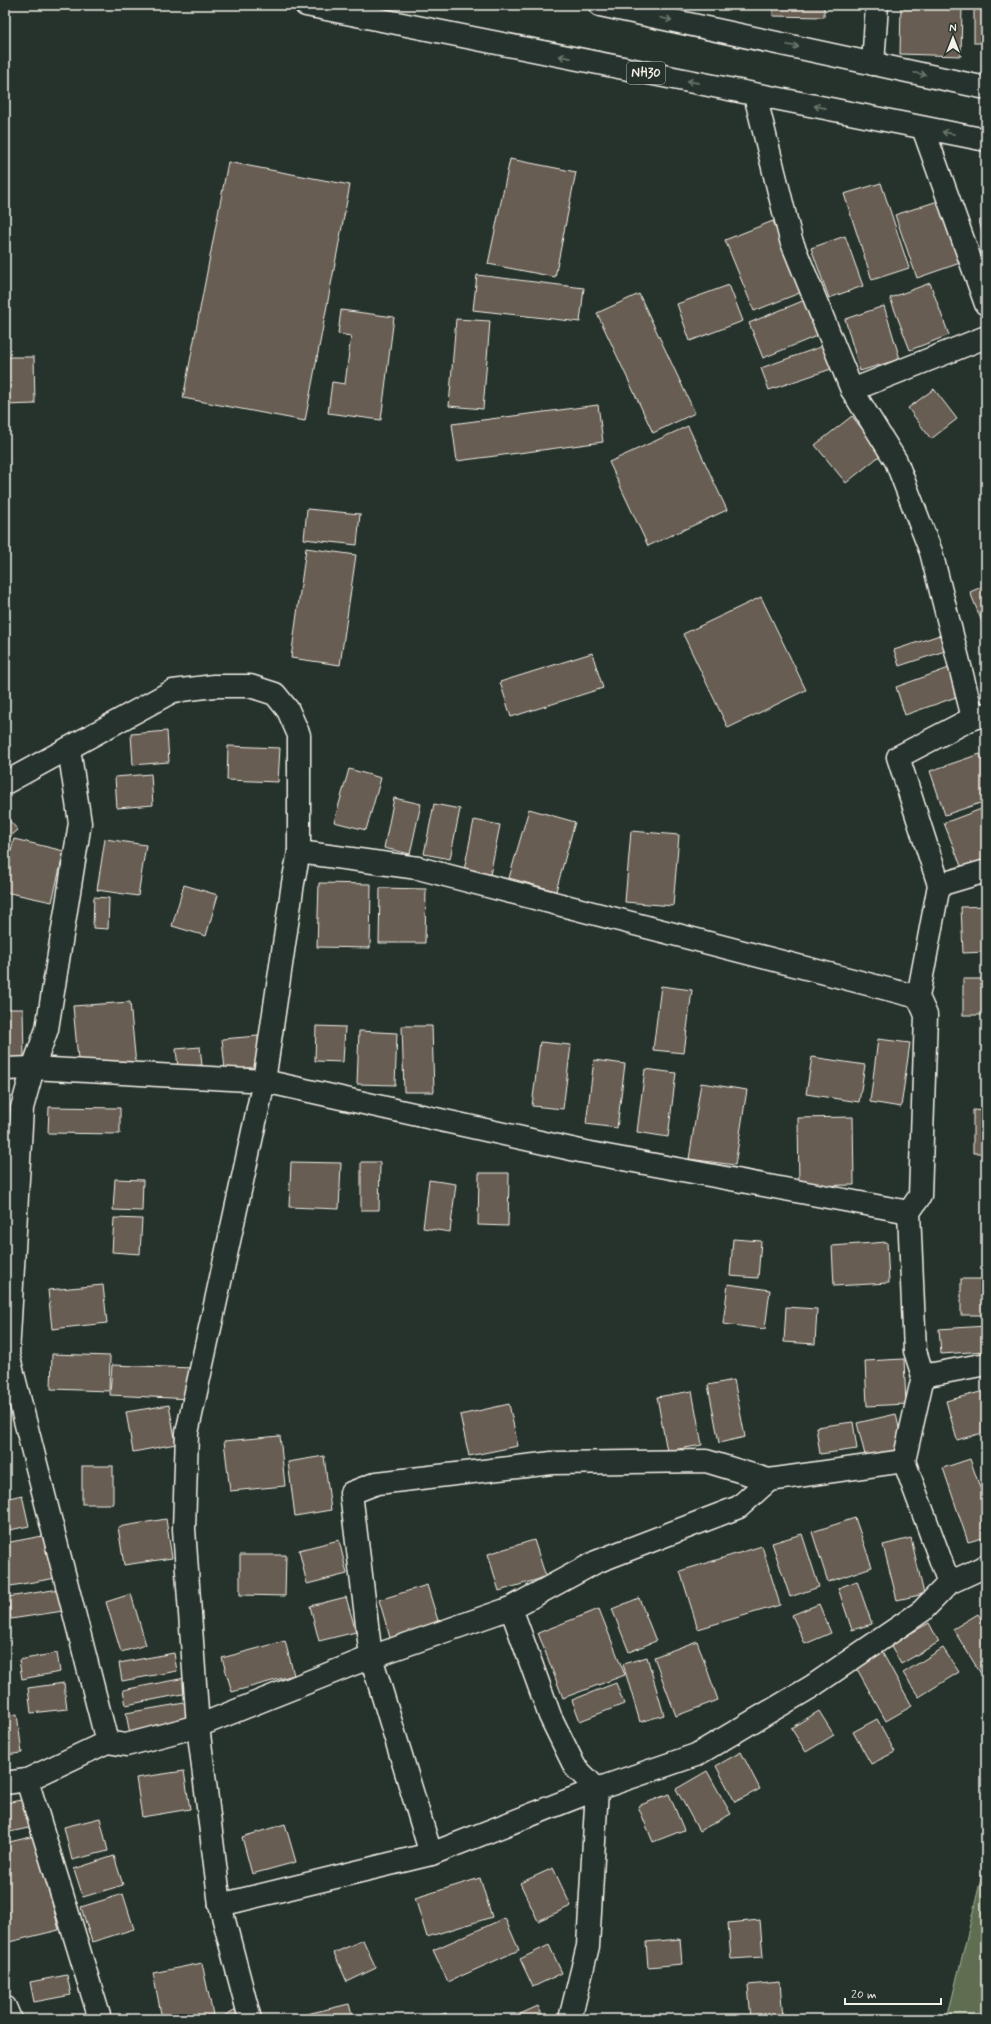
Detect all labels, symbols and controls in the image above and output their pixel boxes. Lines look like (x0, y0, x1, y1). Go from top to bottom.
one-way arrow (659, 16, 672, 24)
north arrow (933, 18, 973, 58)
text: N (949, 22, 957, 36)
one-way arrow (786, 43, 799, 51)
one-way arrow (559, 52, 572, 60)
road number: NH30 (627, 62, 665, 84)
one-way arrow (913, 70, 926, 78)
one-way arrow (687, 78, 700, 86)
one-way arrow (814, 103, 827, 111)
one-way arrow (942, 128, 955, 136)
scale bar (845, 1980, 941, 2006)
text: 20 m (851, 1987, 877, 2003)

